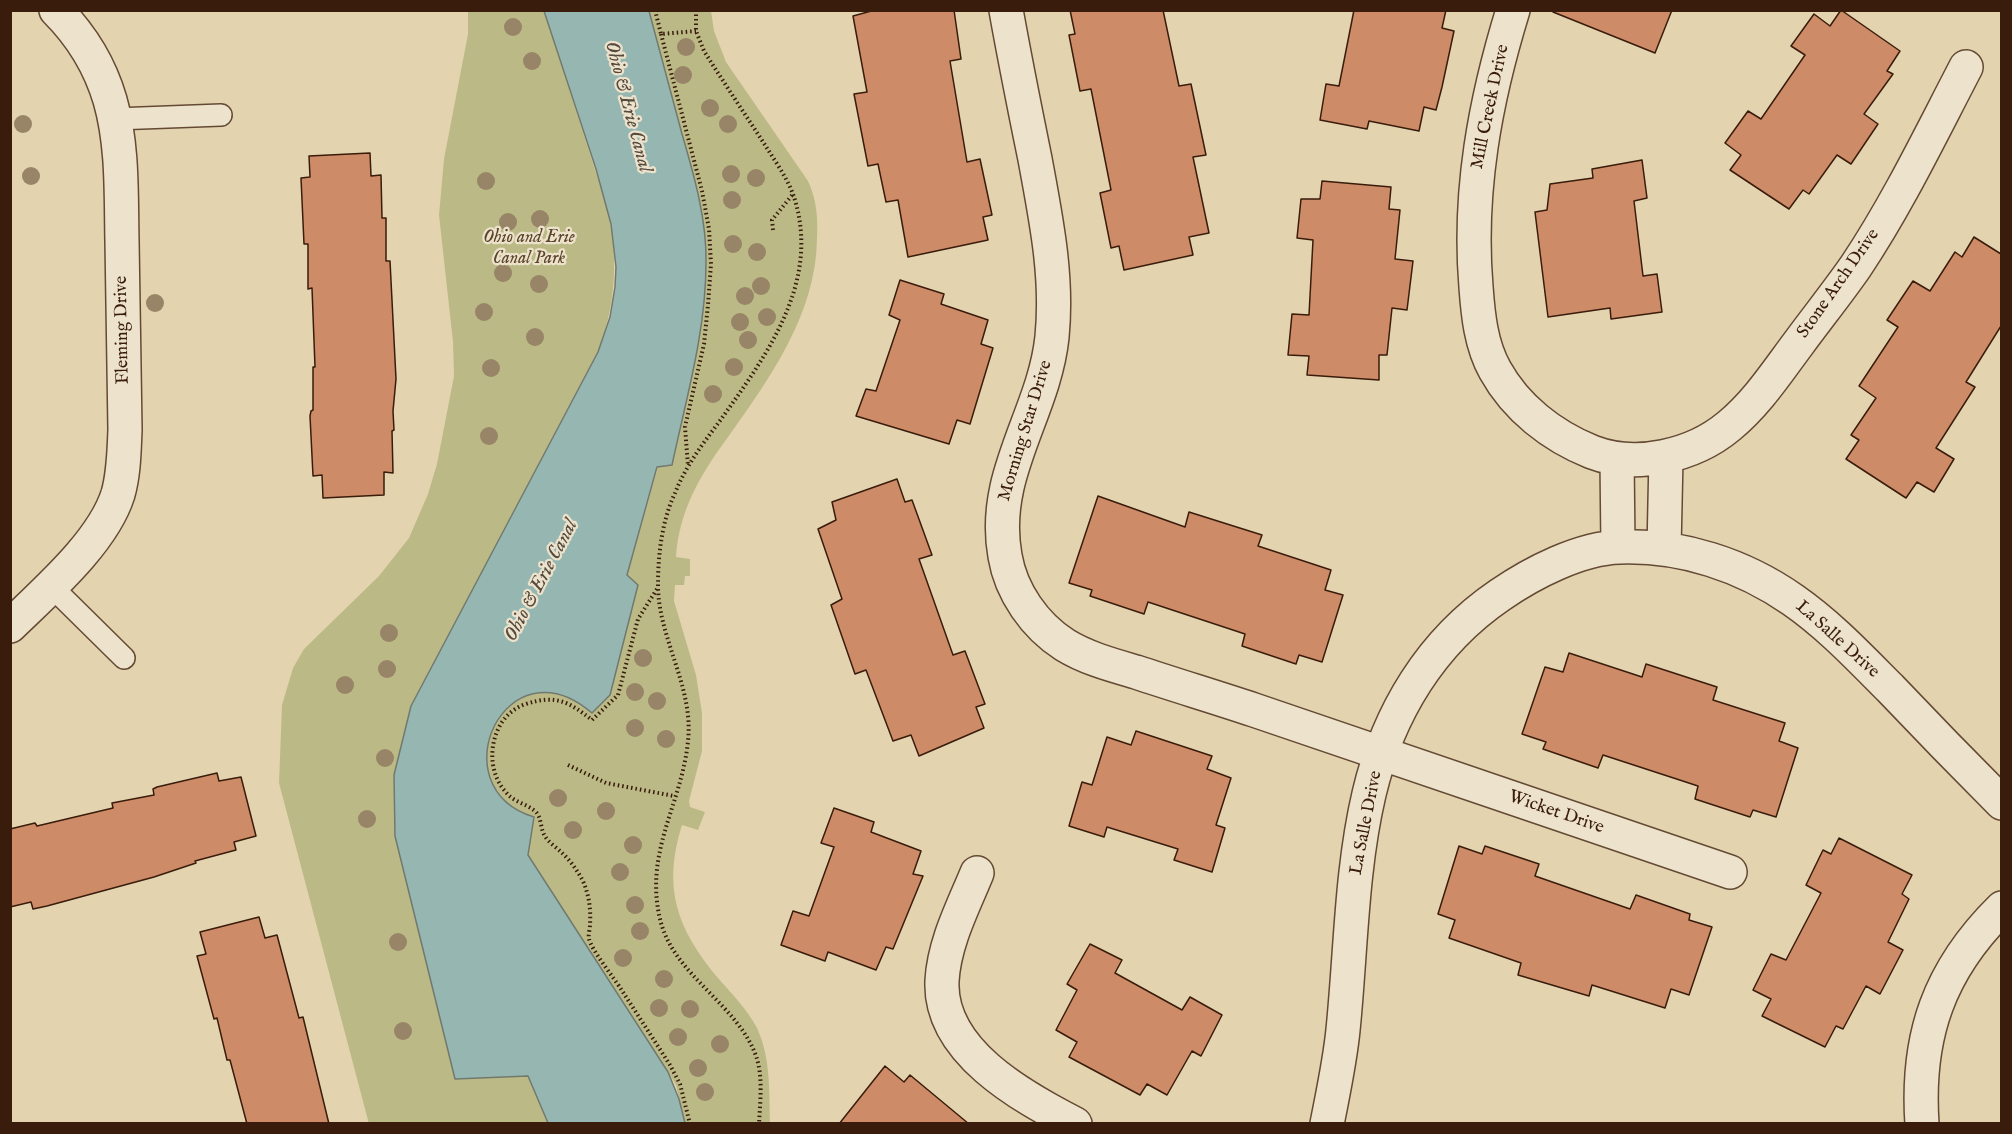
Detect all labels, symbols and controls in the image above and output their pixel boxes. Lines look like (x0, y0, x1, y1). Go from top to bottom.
water label: Ohio & Erie Canal (598, 39, 656, 175)
street label: Mill Creek Drive (1467, 43, 1515, 171)
street label: Stone Arch Drive (1793, 225, 1885, 343)
park label: Ohio and Erie Canal Park (483, 227, 575, 270)
street label: Fleming Drive (111, 276, 135, 384)
street label: Morning Star Drive (994, 358, 1058, 504)
water label: Ohio & Erie Canal (500, 516, 584, 646)
street label: La Salle Drive (1791, 597, 1883, 683)
street label: La Salle Drive (1346, 769, 1388, 877)
street label: Wicket Drive (1505, 787, 1607, 839)

